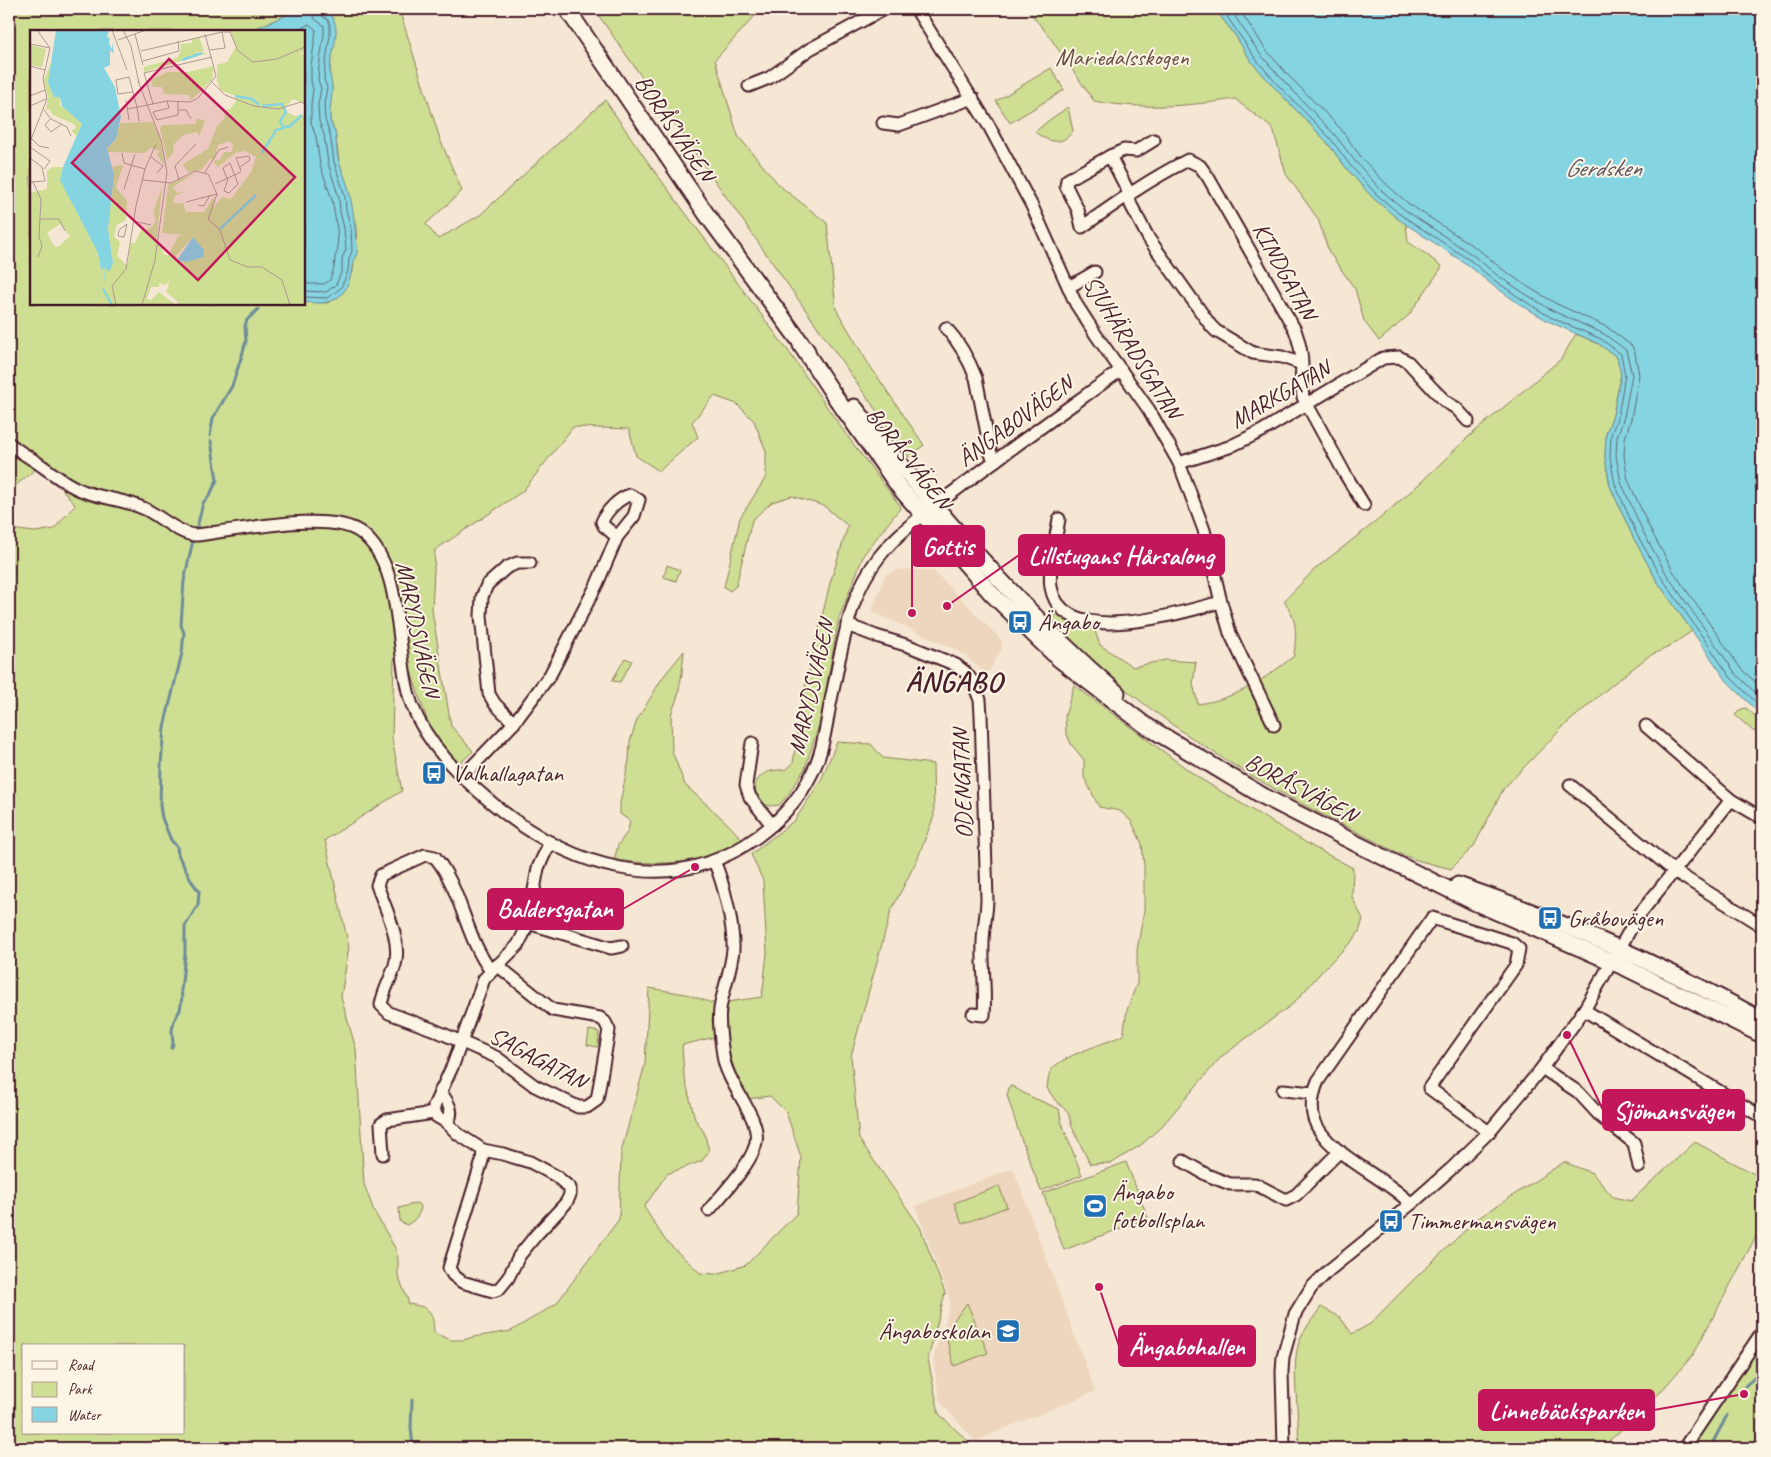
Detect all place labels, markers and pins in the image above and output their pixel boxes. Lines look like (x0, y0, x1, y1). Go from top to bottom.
callout: Gottis (912, 526, 984, 566)
callout: Lillstugans Hårsalong (1019, 535, 1224, 575)
place label: Ängabo (1038, 607, 1101, 637)
bus stop icon: Ängabo (1007, 609, 1033, 635)
place label: Valhallagatan (452, 758, 564, 788)
bus stop icon: Valhallagatan (421, 760, 447, 786)
callout: Baldersgatan (488, 889, 623, 929)
place label: Gråbovägen (1568, 903, 1663, 933)
bus stop icon: Gråbovägen (1537, 905, 1563, 931)
callout: Sjömansvägen (1603, 1090, 1744, 1130)
place label: Ängabo fotbollsplan (1112, 1177, 1206, 1235)
sports icon: Ängabo fotbollsplan (1082, 1193, 1108, 1219)
place label: Timmermansvägen (1408, 1206, 1556, 1236)
bus stop icon: Timmermansvägen (1378, 1208, 1404, 1234)
place label: Ängaboskolan (878, 1316, 991, 1346)
school or university icon: Ängaboskolan (995, 1318, 1021, 1344)
callout: Ängabohallen (1119, 1326, 1255, 1366)
callout: Linnebäcksparken (1479, 1390, 1654, 1430)

